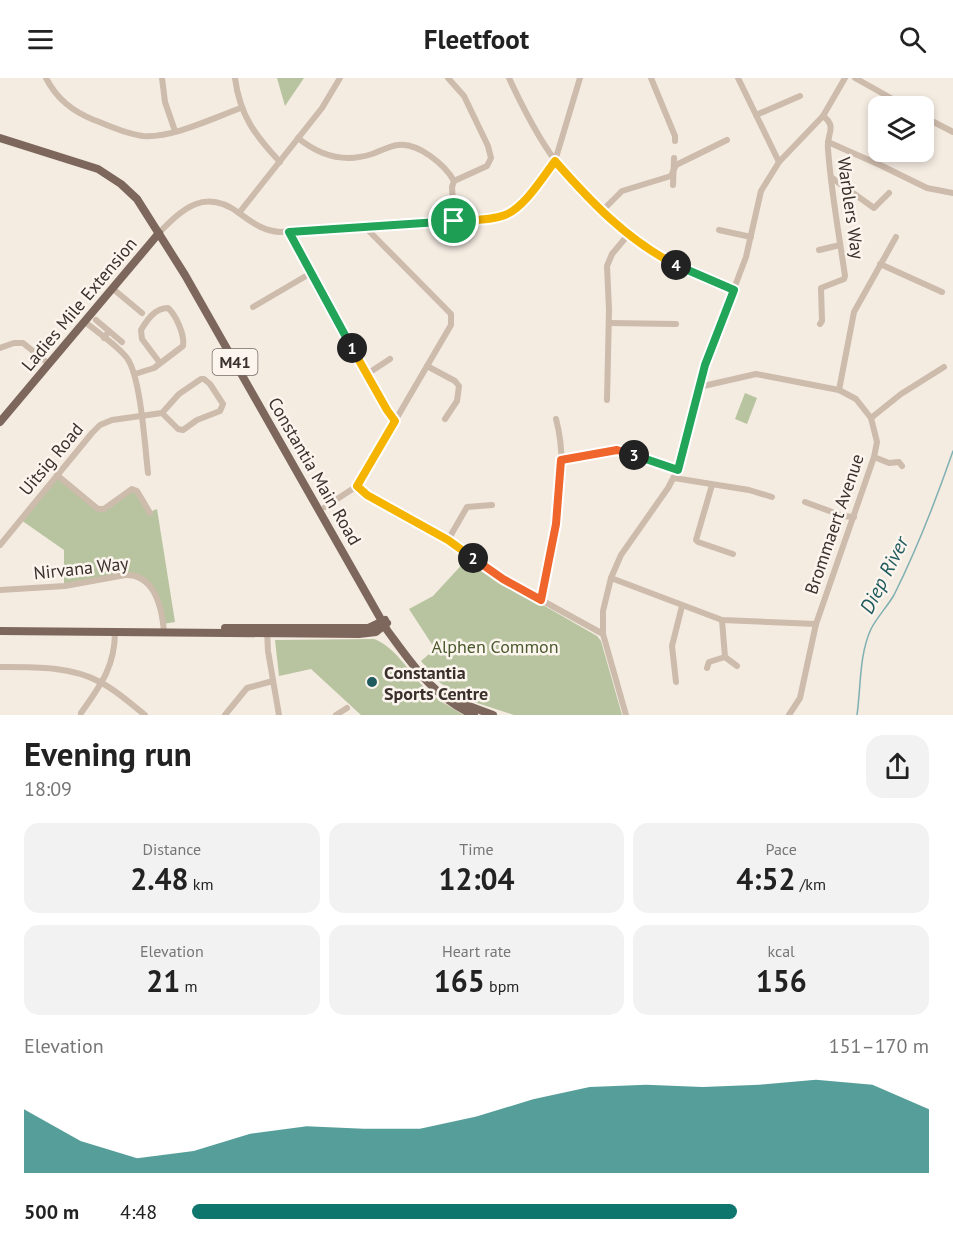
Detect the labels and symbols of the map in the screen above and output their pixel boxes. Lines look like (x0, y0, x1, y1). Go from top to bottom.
street label: Warblers Way (832, 155, 870, 261)
pin (428, 195, 479, 246)
street label: Ladies Mile Extension (16, 232, 142, 376)
pin: 4 (661, 250, 691, 280)
pin: 1 (337, 333, 367, 363)
road number: M41 (212, 349, 258, 375)
street label: Constantia Main Road (263, 393, 367, 549)
street label: Uitsig Road (14, 418, 88, 500)
pin: 3 (619, 440, 649, 470)
street label: Brommaert Avenue (799, 451, 869, 597)
water label: Diep River (854, 531, 915, 618)
pin: 2 (458, 543, 488, 573)
street label: Nirvana Way (32, 552, 130, 584)
park label: Alphen Common (431, 635, 559, 658)
place label: Constantia Sports Centre (384, 661, 488, 705)
marker: Constantia Sports Centre (365, 675, 379, 689)

